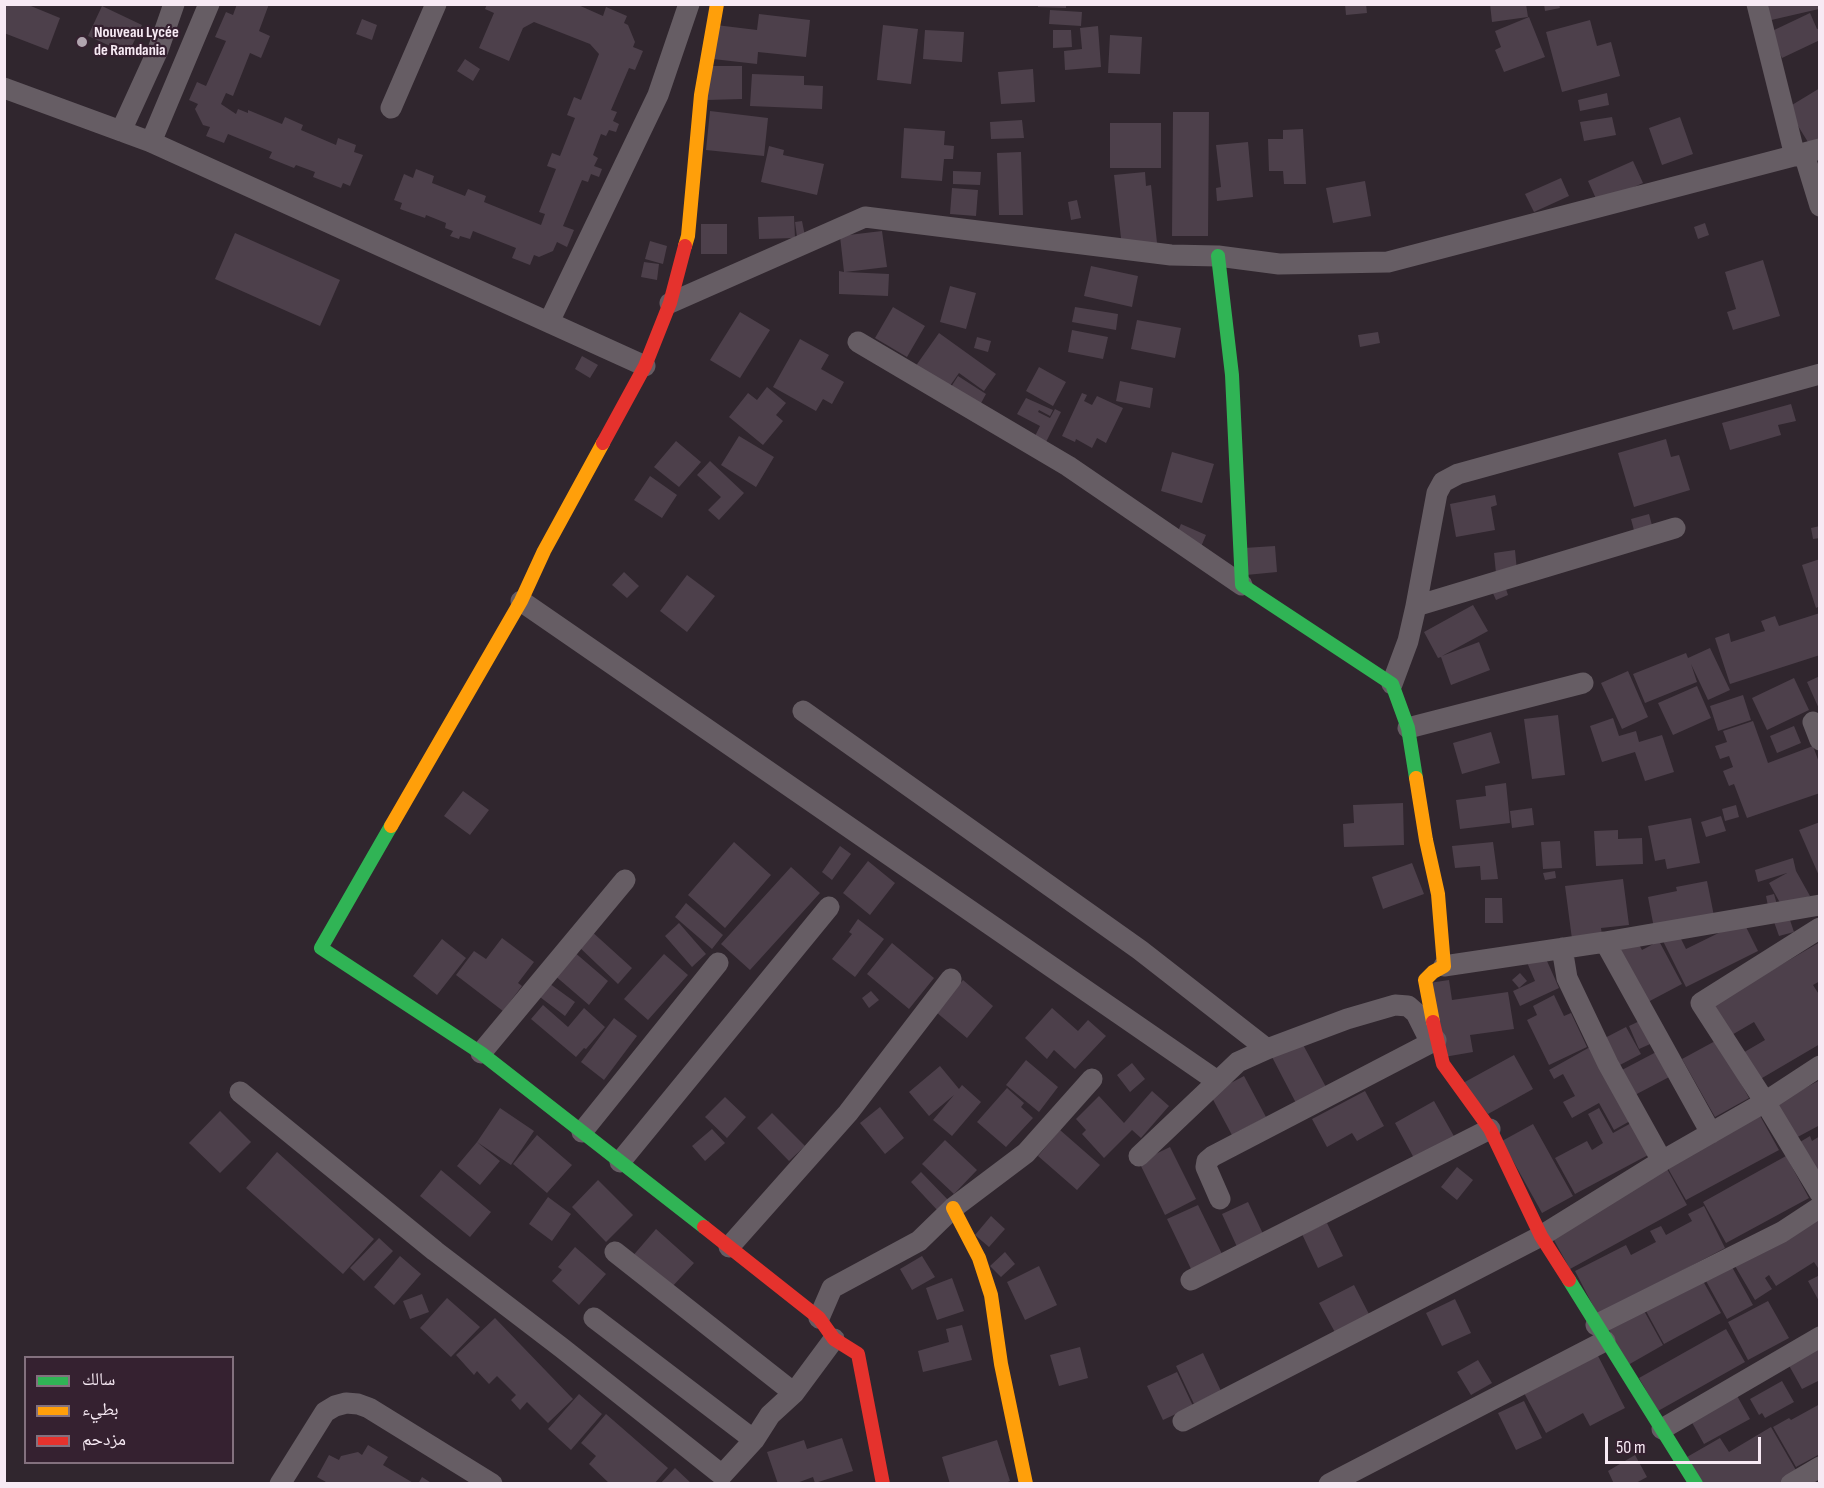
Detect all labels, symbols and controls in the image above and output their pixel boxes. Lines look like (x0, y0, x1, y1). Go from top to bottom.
place label: Nouveau Lycée de Ramdania (94, 23, 179, 61)
marker: Nouveau Lycée de Ramdania (75, 35, 89, 49)
legend (24, 1356, 234, 1464)
text: سالك (82, 1369, 115, 1390)
text: بطيء (82, 1399, 119, 1420)
scale bar (1608, 1425, 1764, 1463)
text: مزدحم (82, 1429, 126, 1450)
text: 50 m (1616, 1437, 1646, 1458)

